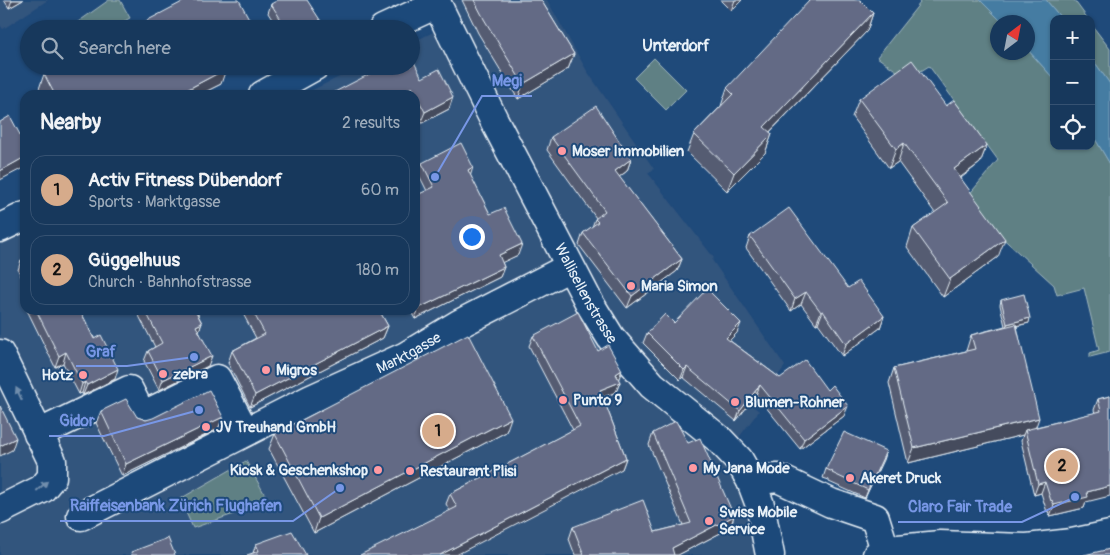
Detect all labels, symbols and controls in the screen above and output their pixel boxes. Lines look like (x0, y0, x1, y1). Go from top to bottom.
north arrow (990, 15, 1035, 60)
map controls (1050, 15, 1095, 150)
button: + (1050, 15, 1095, 60)
search box (20, 20, 420, 75)
icon: search (38, 34, 66, 62)
text: Search here (78, 36, 171, 60)
district label: Unterdorf (642, 36, 710, 56)
button: − (1050, 60, 1095, 105)
callout: Megi (482, 65, 532, 96)
text: Megi (492, 71, 522, 91)
button: locate (1050, 105, 1095, 150)
text: Nearby (40, 109, 101, 136)
text: 2 results (342, 113, 400, 133)
place label: Moser Immobilien (572, 142, 685, 161)
marker: Moser Immobilien (556, 145, 568, 157)
text: Activ Fitness Dübendorf (88, 168, 282, 192)
text: 1 (54, 180, 60, 200)
text: 60 m (361, 180, 399, 200)
text: Sports · Marktgasse (88, 192, 220, 212)
your location (459, 224, 485, 250)
street label: Wallisellenstrasse (550, 240, 621, 349)
text: Güggelhuus (88, 248, 180, 272)
text: 2 (53, 260, 61, 280)
text: 180 m (356, 260, 399, 280)
text: Church · Bahnhofstrasse (88, 272, 251, 292)
place label: Maria Simon (641, 277, 718, 296)
marker: Maria Simon (625, 280, 637, 292)
street label: Marktgasse (373, 328, 445, 378)
callout: Graf (76, 335, 127, 366)
text: Graf (86, 342, 117, 362)
place label: Migros (276, 361, 317, 380)
marker: Migros (260, 364, 272, 376)
place label: zebra (173, 365, 208, 384)
place label: Hotz (42, 366, 73, 385)
marker: zebra (157, 368, 169, 380)
marker: Hotz (77, 369, 89, 381)
one-way arrow (15, 387, 23, 401)
place label: Punto 9 (573, 391, 623, 410)
place label: Blumen-Rohner (745, 393, 845, 412)
marker: Punto 9 (557, 394, 569, 406)
marker: Blumen-Rohner (729, 396, 741, 408)
callout: Gidor (49, 405, 104, 436)
text: Gidor (59, 411, 95, 431)
pin: 1 (422, 412, 454, 450)
place label: JV Treuhand GmbH (216, 418, 337, 437)
marker: JV Treuhand GmbH (200, 421, 212, 433)
pin: 2 (1046, 447, 1078, 485)
place label: My Jana Mode (703, 459, 790, 478)
place label: Kiosk & Geschenkshop (230, 461, 368, 480)
place label: Restaurant Plisi (420, 462, 517, 481)
marker: My Jana Mode (687, 462, 699, 474)
marker: Kiosk & Geschenkshop (372, 464, 384, 476)
marker: Restaurant Plisi (404, 465, 416, 477)
place label: Akeret Druck (860, 469, 942, 488)
marker: Akeret Druck (844, 472, 856, 484)
one-way arrow (36, 481, 49, 492)
callout: Raiffeisenbank Zürich Flughafen (60, 490, 293, 521)
callout: Claro Fair Trade (898, 491, 1022, 522)
text: Raiffeisenbank Zürich Flughafen (70, 496, 282, 516)
text: Claro Fair Trade (908, 497, 1013, 517)
place label: Swiss Mobile Service (719, 503, 798, 539)
marker: Swiss Mobile Service (703, 515, 715, 527)

